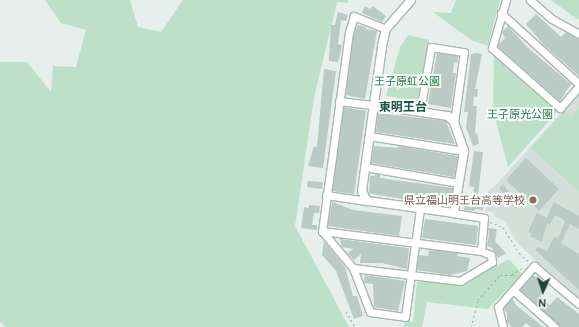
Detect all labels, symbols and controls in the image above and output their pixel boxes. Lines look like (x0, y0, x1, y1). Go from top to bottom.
park label: 王子原虹公園 (374, 74, 440, 88)
district label: 東明王台 (379, 100, 427, 114)
park label: 王子原光公園 (487, 107, 553, 121)
place label: 県立福山明王台高等学校 (404, 193, 525, 207)
marker: 県立福山明王台高等学校 (528, 195, 538, 205)
north arrow (523, 271, 563, 311)
text: N (538, 297, 547, 309)

